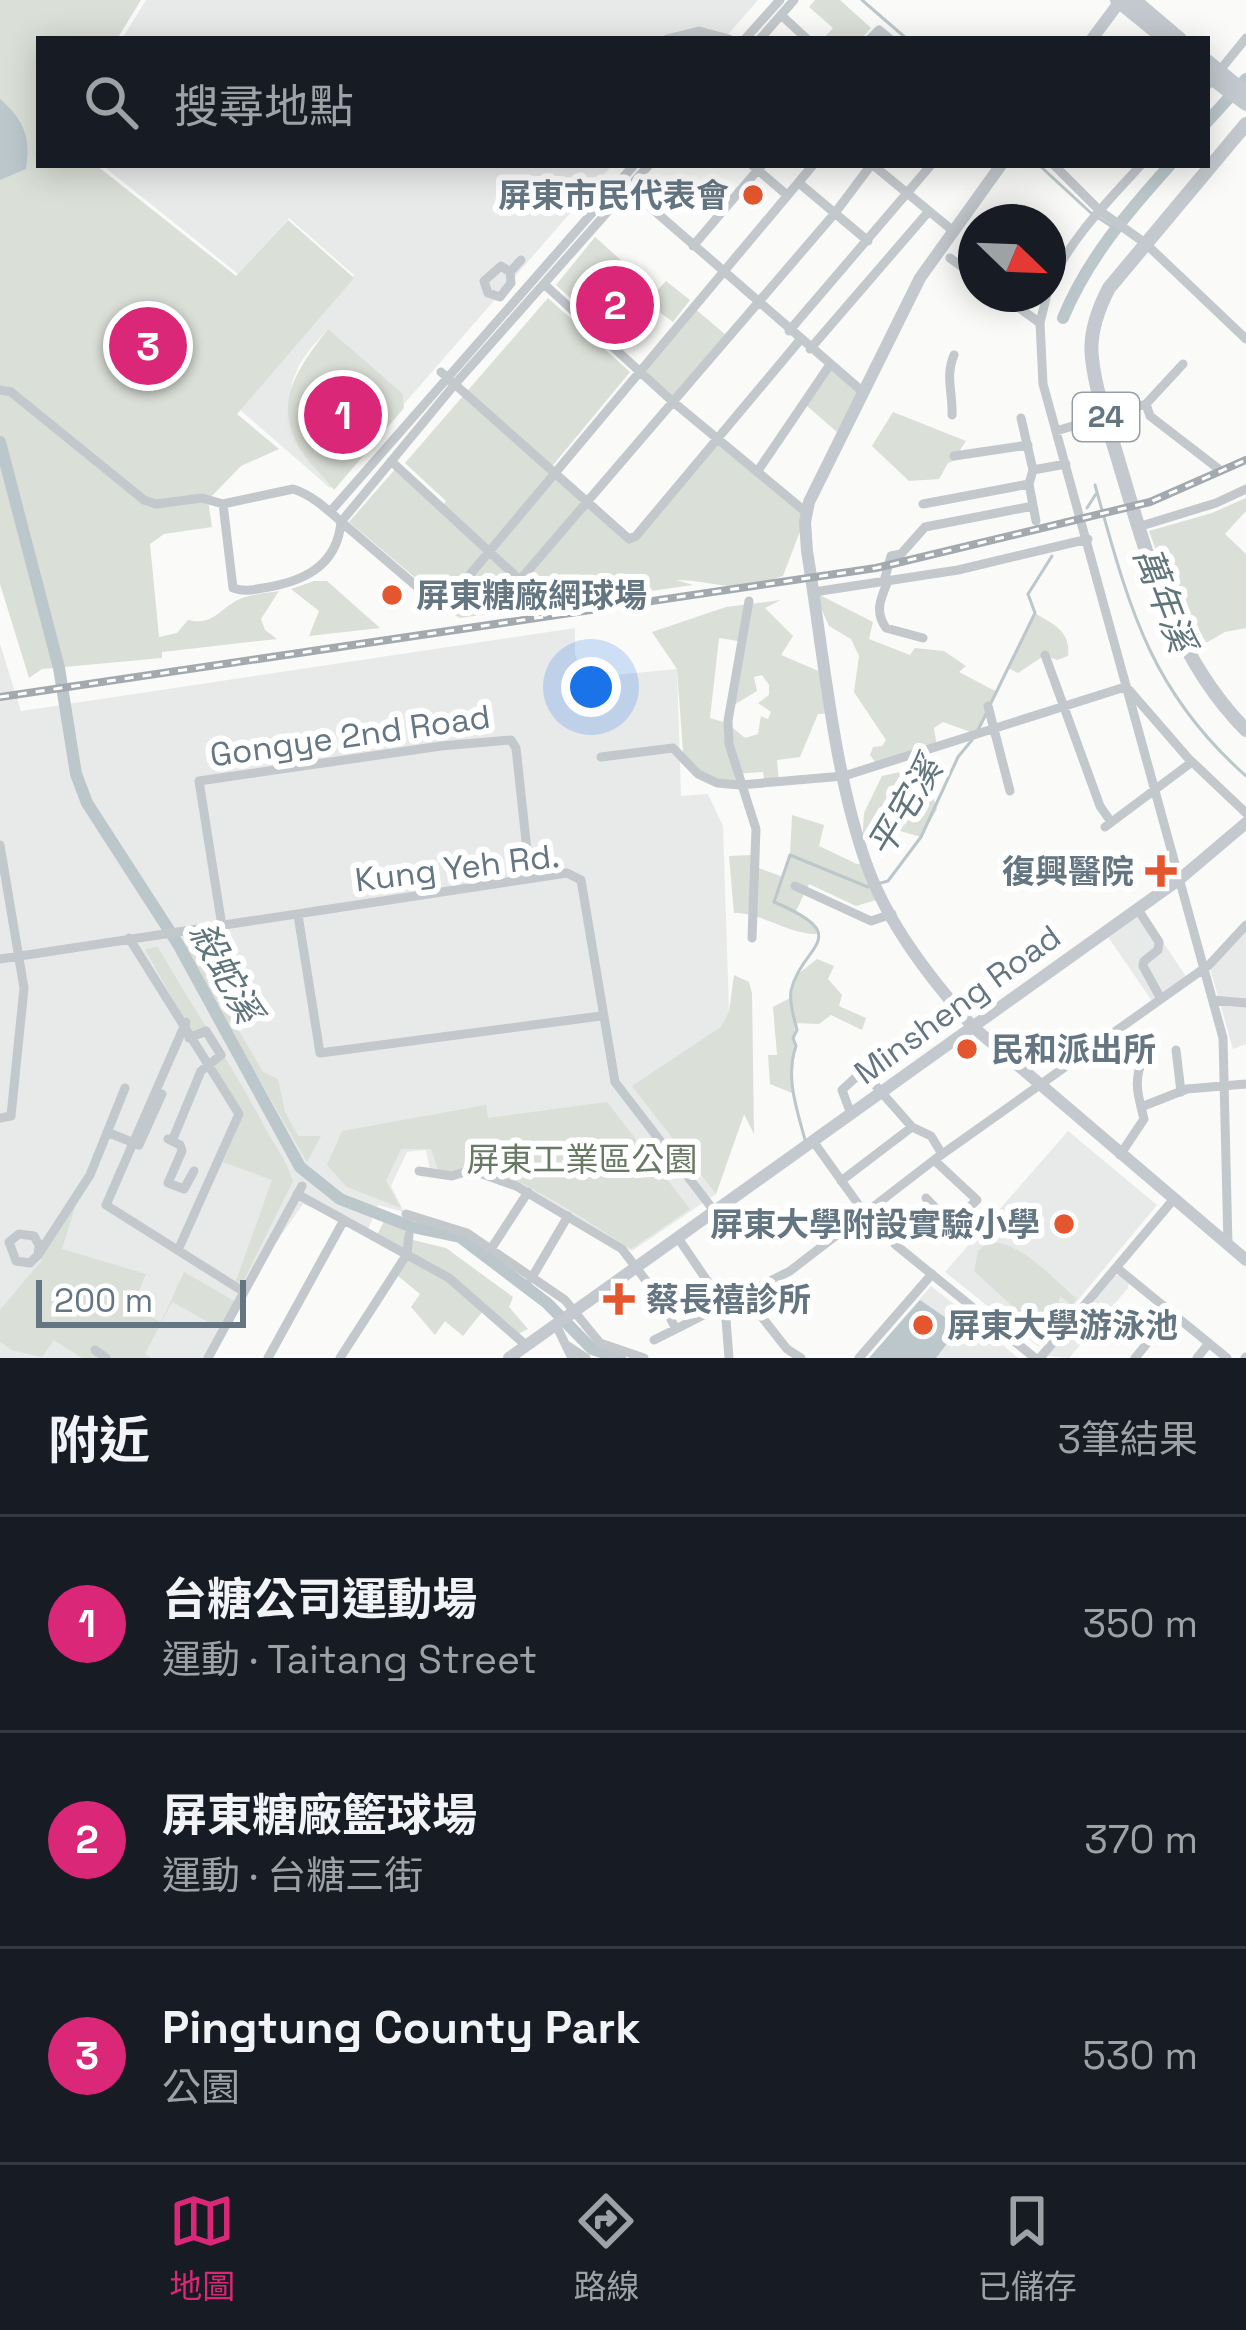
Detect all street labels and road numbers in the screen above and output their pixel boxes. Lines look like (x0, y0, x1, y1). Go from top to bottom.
road number: 24 (1073, 393, 1139, 441)
street label: Gongye 2nd Road (207, 696, 493, 776)
street label: Kung Yeh Rd. (353, 835, 562, 901)
street label: Minsheng Road (846, 916, 1069, 1094)

